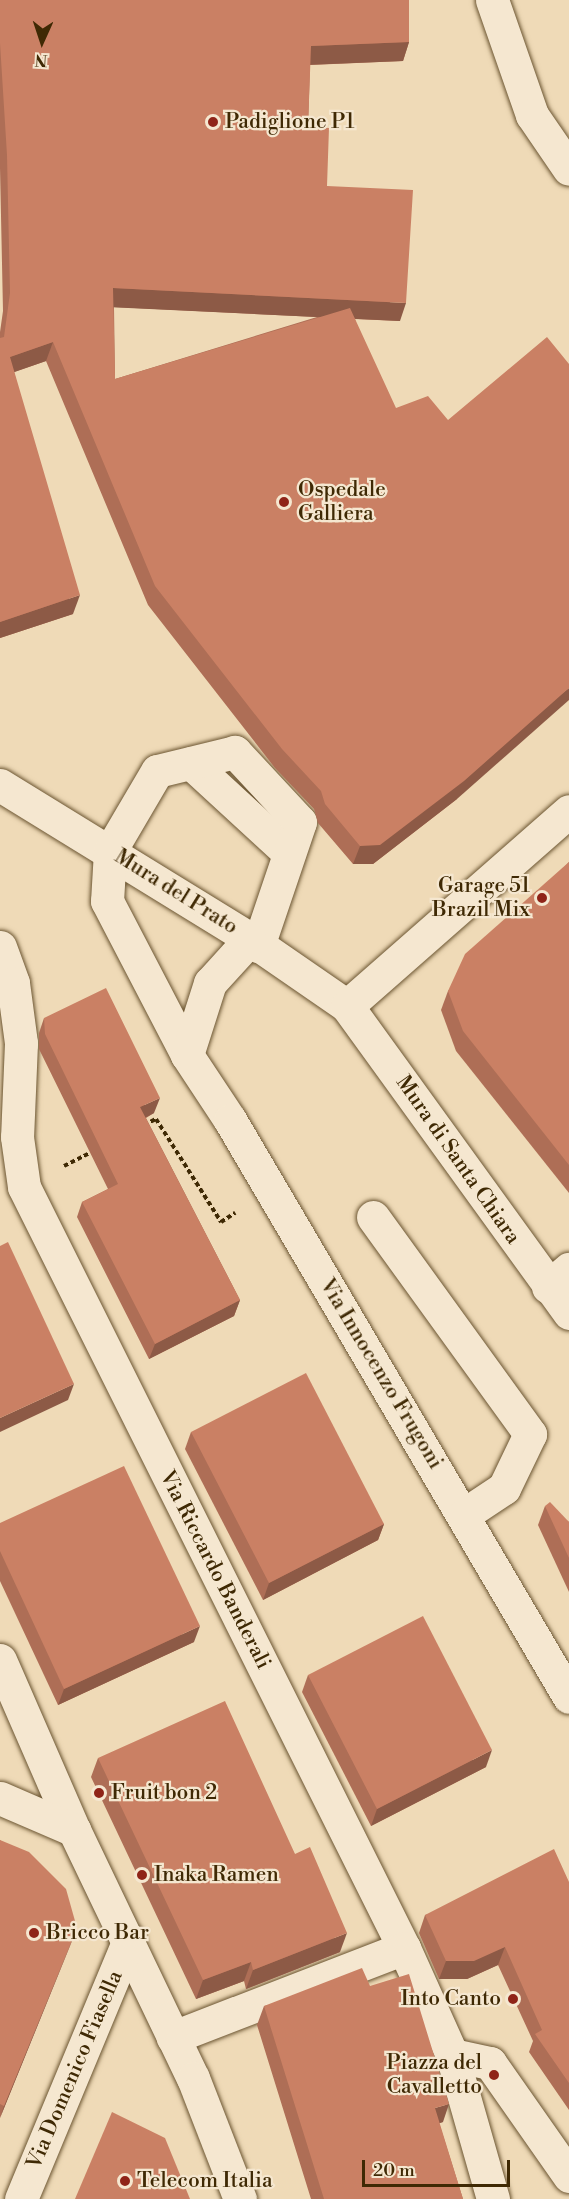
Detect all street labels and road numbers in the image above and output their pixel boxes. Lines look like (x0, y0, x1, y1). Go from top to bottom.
street label: Mura del Prato (110, 844, 242, 940)
street label: Mura di Santa Chiara (390, 1071, 526, 1249)
street label: Via Innocenzo Frugoni (314, 1274, 448, 1474)
street label: Via Riccardo Banderali (154, 1467, 276, 1673)
street label: Via Domenico Fiasella (22, 1967, 128, 2173)

